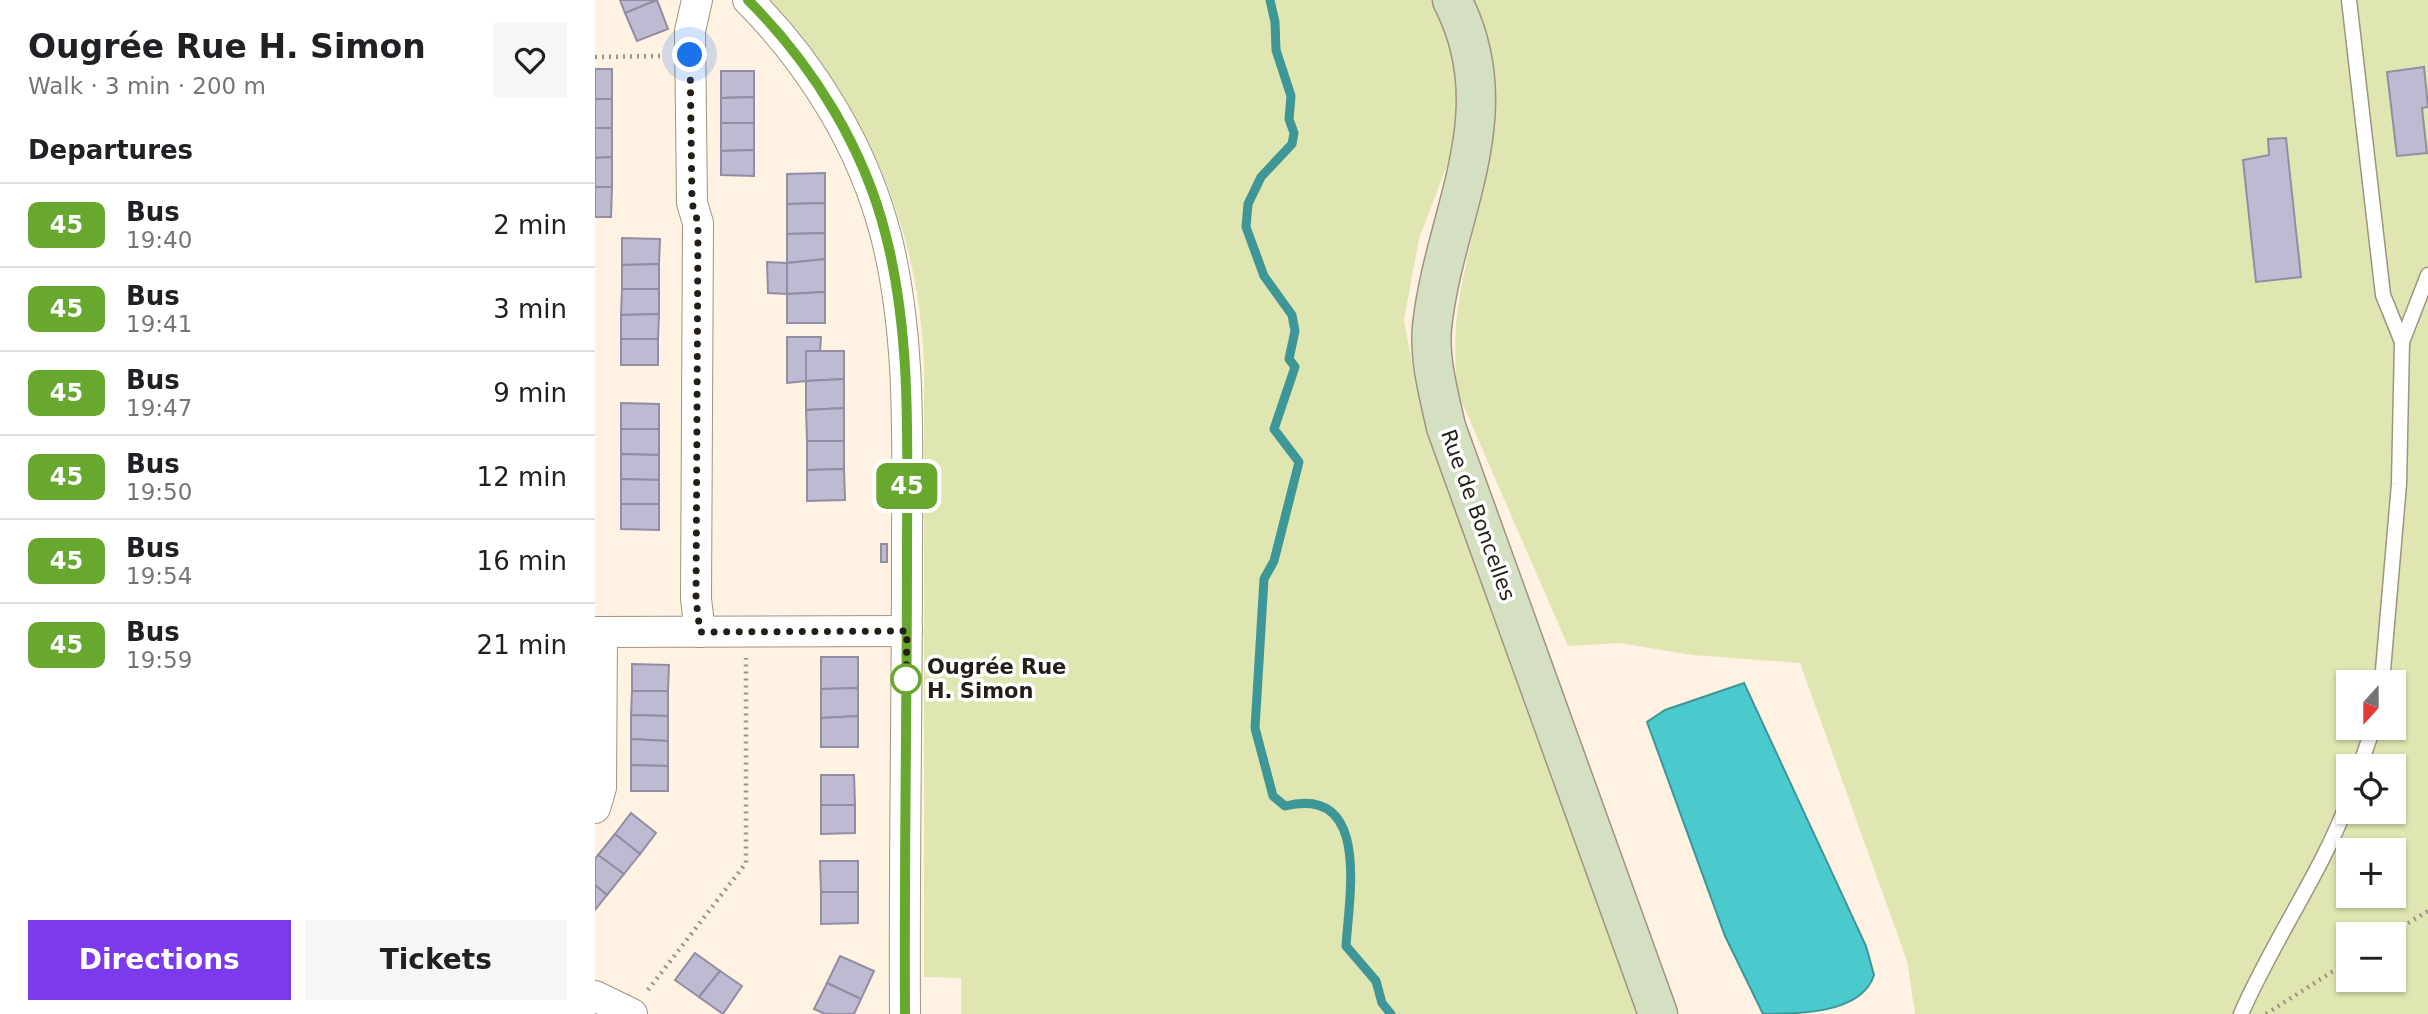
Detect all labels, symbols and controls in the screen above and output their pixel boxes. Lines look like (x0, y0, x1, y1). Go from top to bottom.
button: heart (493, 23, 567, 97)
text: Ougrée Rue H. Simon (28, 27, 426, 66)
your location (672, 37, 707, 72)
text: Walk · 3 min · 200 m (28, 73, 266, 99)
text: Departures (28, 135, 193, 165)
text: Bus (126, 197, 180, 227)
text: 2 min (493, 210, 567, 240)
text: 45 (50, 211, 83, 239)
text: 19:40 (126, 227, 192, 253)
text: Bus (126, 281, 180, 311)
text: 3 min (493, 294, 567, 324)
text: 45 (50, 295, 83, 323)
text: 19:41 (126, 311, 192, 337)
text: Bus (126, 365, 180, 395)
text: 9 min (493, 378, 567, 408)
text: 45 (50, 379, 83, 407)
text: 19:47 (126, 395, 192, 421)
street label: Rue de Boncelles (1436, 426, 1520, 604)
text: Bus (126, 449, 180, 479)
text: 12 min (477, 462, 567, 492)
text: 45 (50, 463, 83, 491)
line badge: 45 (875, 463, 939, 509)
text: 45 (890, 472, 924, 500)
text: 19:50 (126, 479, 192, 505)
text: Bus (126, 533, 180, 563)
text: 16 min (477, 546, 567, 576)
text: 45 (50, 547, 83, 575)
text: 19:54 (126, 563, 192, 589)
text: Bus (126, 617, 180, 647)
text: 21 min (477, 630, 567, 660)
text: 45 (50, 631, 83, 659)
text: 19:59 (126, 647, 192, 673)
place label: Ougrée Rue H. Simon (927, 655, 1066, 703)
marker: Ougrée Rue H. Simon (891, 664, 921, 694)
north arrow (2336, 670, 2406, 740)
map controls (2336, 670, 2406, 992)
button: locate (2336, 754, 2406, 824)
button: + (2336, 838, 2406, 908)
button: Directions (28, 920, 291, 1000)
button: Tickets (305, 920, 567, 1000)
button: − (2336, 922, 2406, 992)

